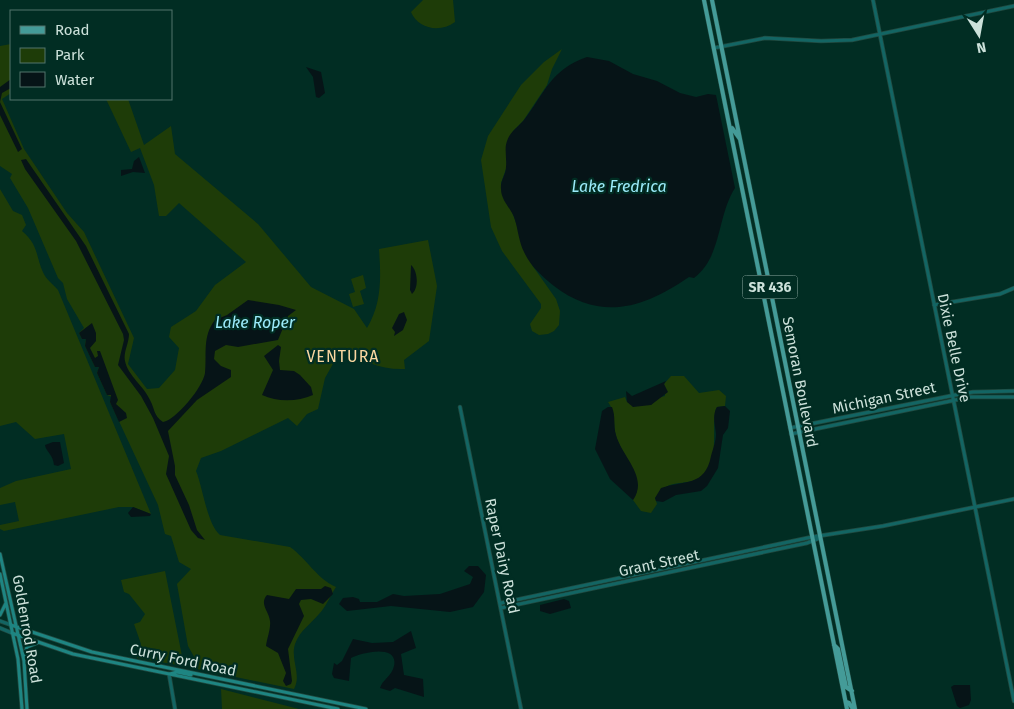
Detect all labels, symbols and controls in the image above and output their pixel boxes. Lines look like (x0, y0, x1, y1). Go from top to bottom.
legend (10, 10, 172, 100)
north arrow (954, 10, 1004, 60)
text: Road (55, 21, 90, 39)
text: N (975, 38, 988, 57)
text: Park (55, 46, 85, 64)
text: Water (55, 71, 94, 89)
water label: Lake Fredrica (571, 177, 667, 196)
road number: SR 436 (742, 276, 798, 298)
street label: Dixie Belle Drive (934, 292, 974, 404)
water label: Lake Roper (215, 313, 296, 332)
street label: Semoran Boulevard (778, 315, 822, 449)
district label: VENTURA (306, 347, 380, 366)
street label: Michigan Street (831, 378, 938, 418)
street label: Raper Dairy Road (481, 497, 523, 615)
street label: Grant Street (617, 546, 701, 580)
street label: Goldenrod Road (9, 573, 45, 685)
street label: Curry Ford Road (128, 640, 238, 680)

